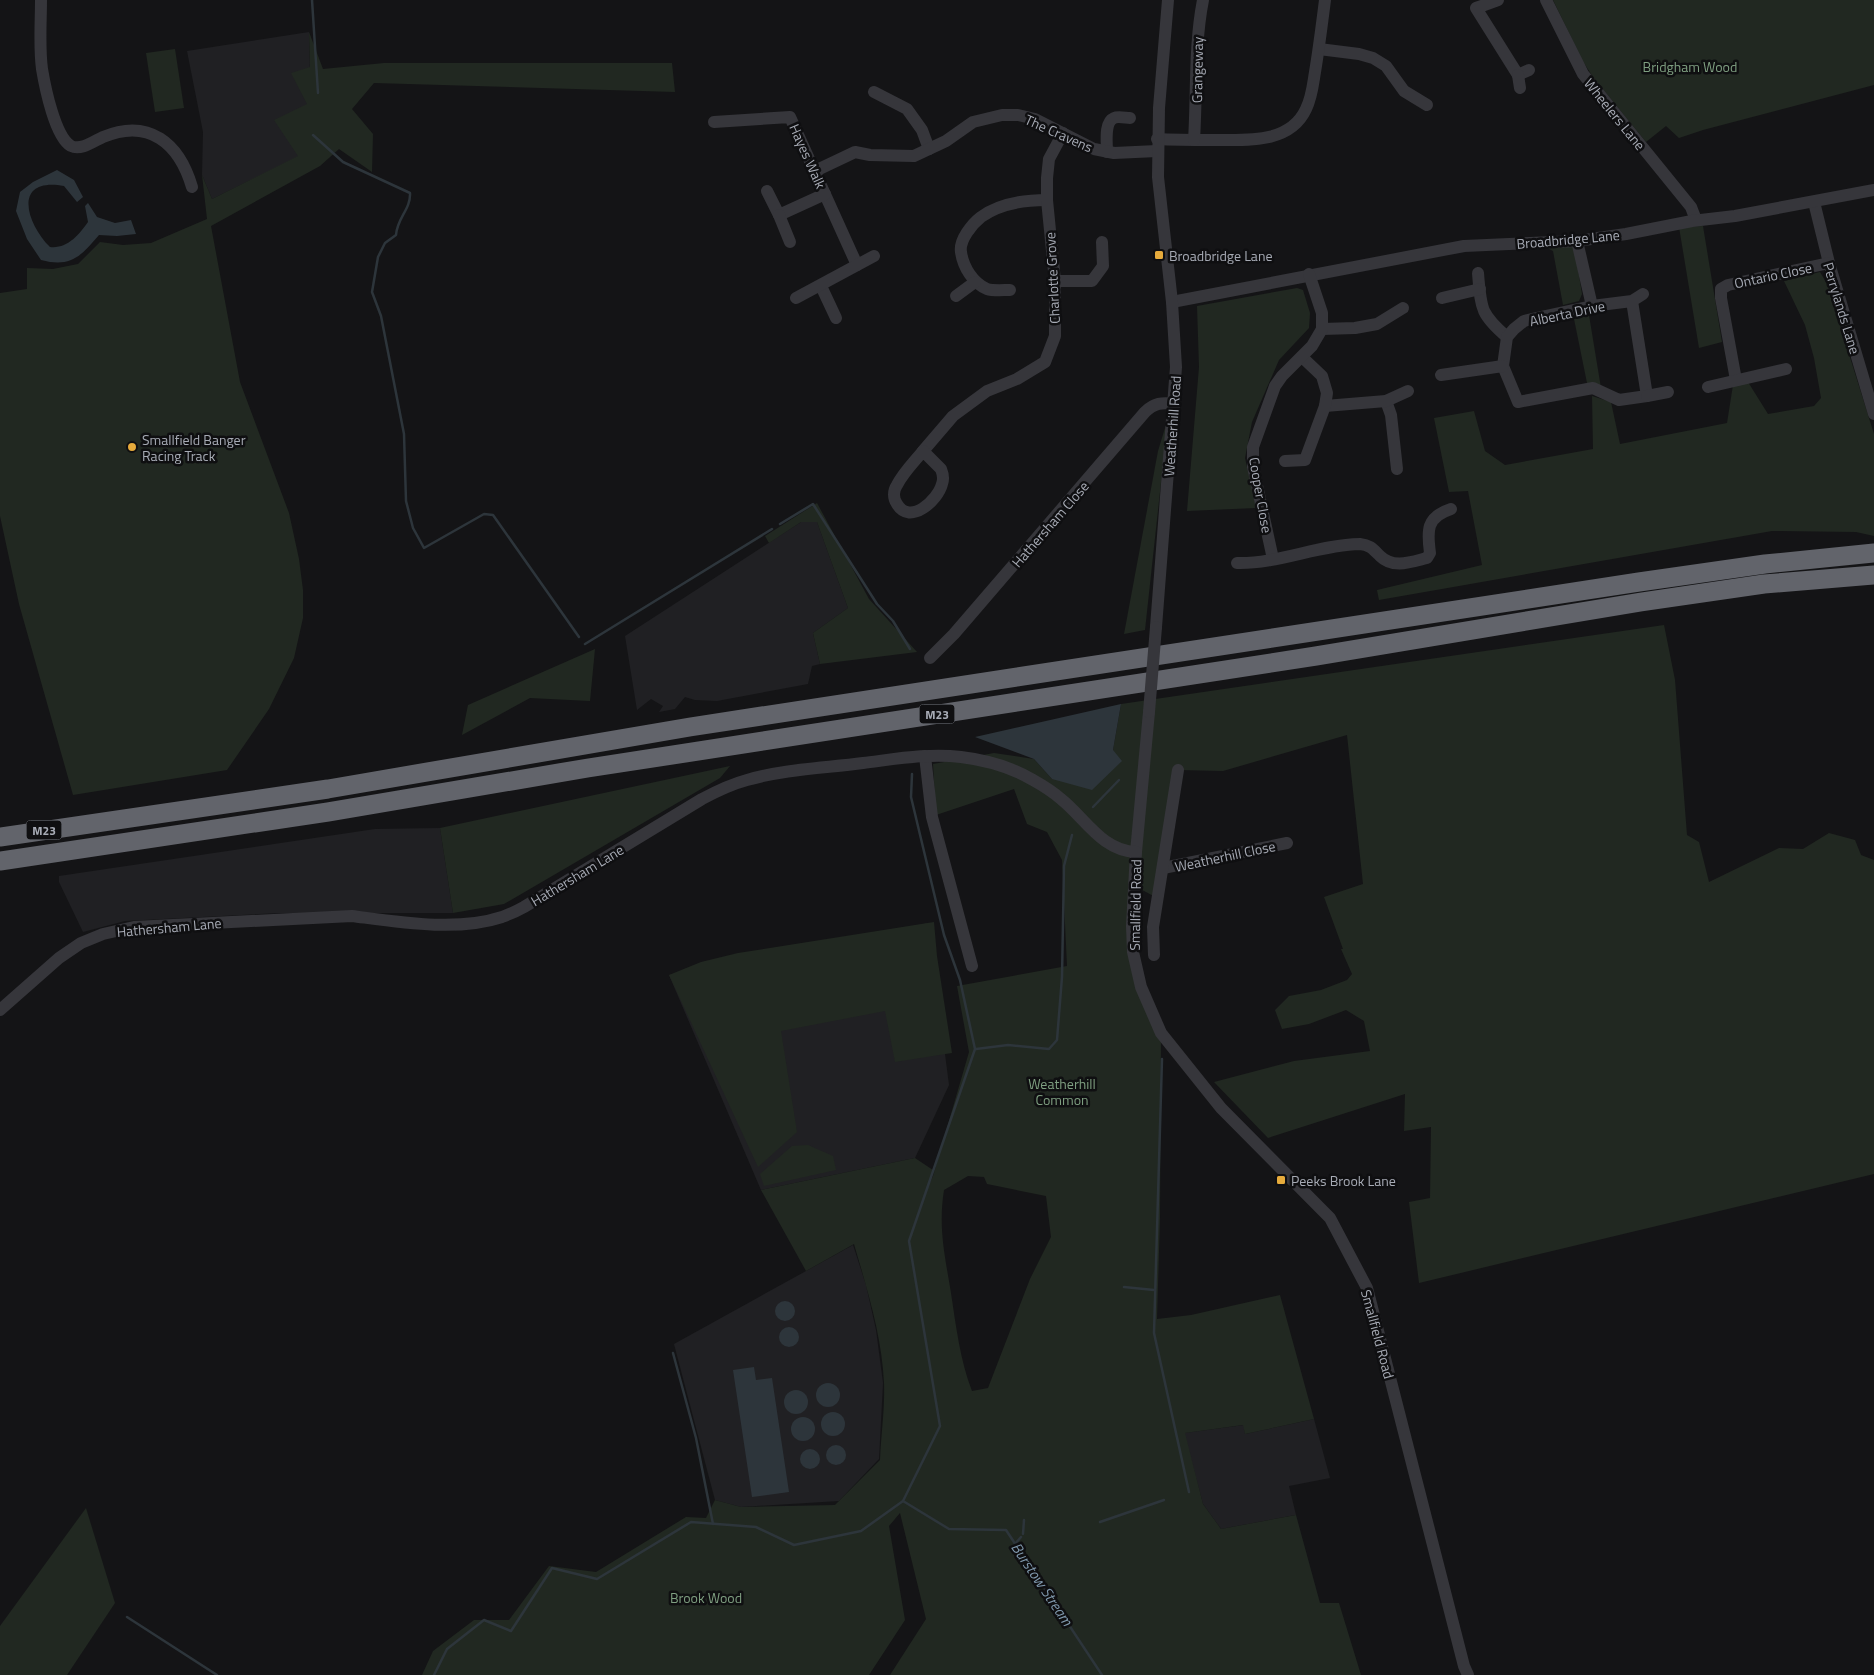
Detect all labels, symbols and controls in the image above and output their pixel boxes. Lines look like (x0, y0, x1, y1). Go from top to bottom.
street label: Grangeway (1186, 36, 1208, 103)
park label: Bridgham Wood (1643, 56, 1737, 77)
street label: Wheelers Lane (1579, 74, 1651, 154)
street label: The Cravens (1022, 109, 1096, 157)
street label: Hayes Walk (784, 120, 832, 192)
street label: Broadbridge Lane (1516, 224, 1620, 254)
street label: Charlotte Grove (1039, 232, 1065, 324)
place label: Broadbridge Lane (1169, 245, 1272, 266)
marker: Broadbridge Lane (1153, 249, 1165, 261)
street label: Ontario Close (1732, 257, 1814, 293)
street label: Perrylands Lane (1818, 260, 1866, 356)
street label: Alberta Drive (1527, 295, 1607, 331)
street label: Weatherhill Road (1158, 375, 1186, 477)
place label: Smallfield Banger Racing Track (142, 429, 246, 466)
marker: Smallfield Banger Racing Track (126, 441, 138, 453)
street label: Cooper Close (1244, 456, 1278, 534)
street label: Hathersham Close (1006, 476, 1094, 572)
road number: M23 (920, 704, 954, 724)
road number: M23 (27, 820, 62, 840)
street label: Weatherhill Close (1173, 835, 1277, 877)
street label: Hathersham Lane (527, 839, 627, 911)
street label: Smallfield Road (1124, 859, 1146, 951)
street label: Hathersham Lane (116, 912, 222, 942)
park label: Weatherhill Common (1028, 1073, 1096, 1110)
place label: Peeks Brook Lane (1291, 1170, 1396, 1191)
marker: Peeks Brook Lane (1275, 1174, 1287, 1186)
street label: Smallfield Road (1356, 1287, 1400, 1381)
water label: Burstow Stream (1006, 1538, 1079, 1631)
park label: Brook Wood (670, 1587, 742, 1608)

